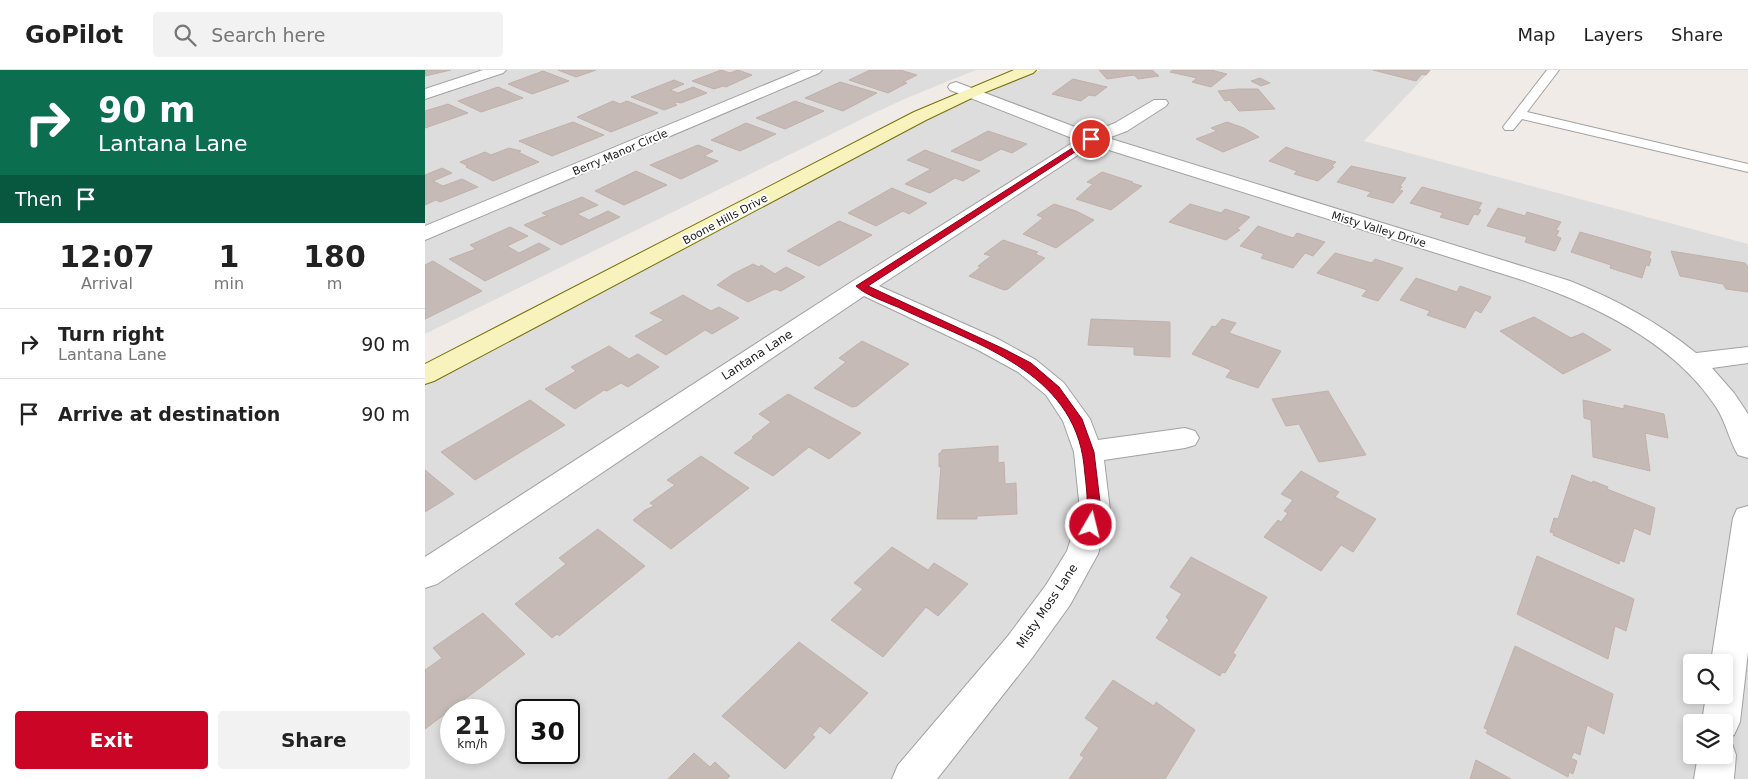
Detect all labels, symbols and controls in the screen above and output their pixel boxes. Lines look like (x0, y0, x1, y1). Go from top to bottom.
search box (153, 12, 503, 57)
text: GoPilot (25, 21, 123, 49)
icon: search (171, 21, 199, 49)
text: Search here (211, 24, 325, 46)
text: Map (1517, 24, 1555, 45)
text: Layers (1583, 24, 1643, 45)
text: Share (1671, 24, 1723, 45)
icon: right (15, 90, 80, 155)
text: 90 m (98, 90, 195, 130)
pin (1070, 118, 1112, 160)
icon: arrive (1077, 125, 1105, 153)
street label: Berry Manor Circle (571, 126, 670, 178)
text: Lantana Lane (98, 131, 247, 156)
icon: arrive (72, 185, 100, 213)
text: Then (15, 188, 62, 210)
street label: Boone Hills Drive (681, 191, 770, 247)
street label: Misty Valley Drive (1330, 209, 1428, 250)
text: 12:07 (59, 239, 155, 274)
text: 1 (218, 239, 239, 274)
text: 180 (303, 239, 366, 274)
text: Arrival (81, 274, 133, 293)
text: min (214, 274, 244, 293)
text: m (327, 274, 342, 293)
text: Turn right (58, 323, 164, 345)
street label: Lantana Lane (719, 327, 795, 383)
icon: right (15, 330, 43, 358)
text: 90 m (361, 333, 410, 355)
text: Lantana Lane (58, 345, 167, 364)
icon: arrive (15, 400, 43, 428)
text: Arrive at destination (58, 403, 280, 425)
text: 90 m (361, 403, 410, 425)
position arrow (1064, 498, 1116, 550)
street label: Misty Moss Lane (1014, 561, 1080, 651)
map controls (1683, 654, 1733, 764)
button: search (1683, 654, 1733, 704)
speed limit sign: 30 (515, 699, 580, 764)
button: Exit (15, 711, 208, 769)
button: Share (218, 711, 410, 769)
text: 21 (455, 711, 490, 740)
button: layers (1683, 714, 1733, 764)
text: km/h (457, 737, 488, 751)

